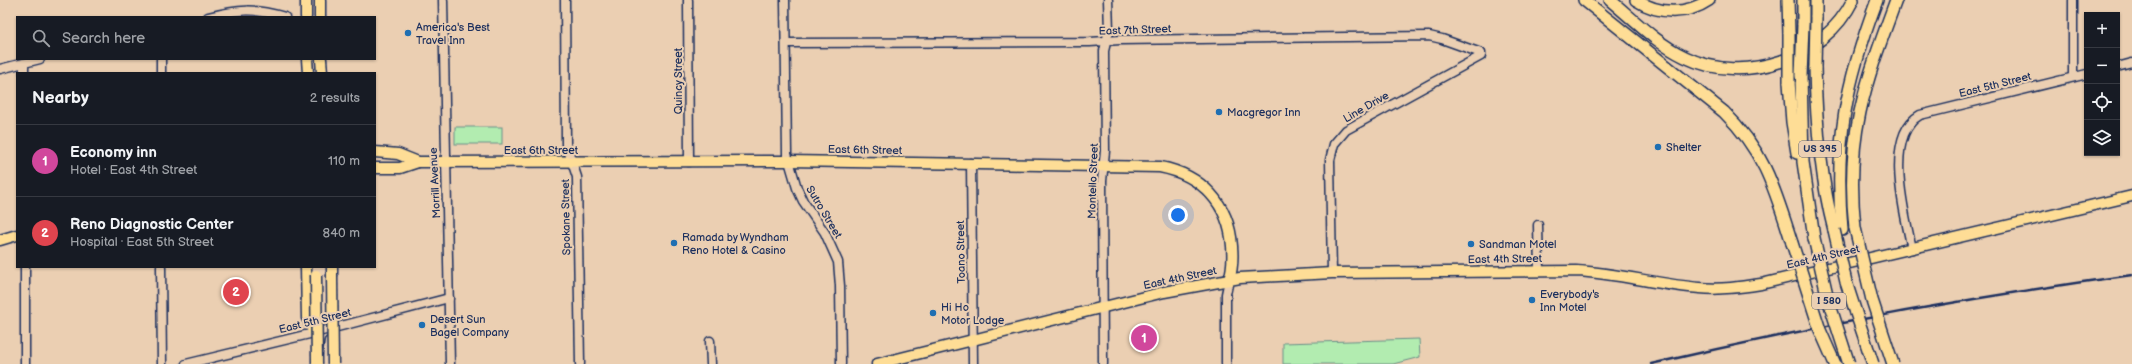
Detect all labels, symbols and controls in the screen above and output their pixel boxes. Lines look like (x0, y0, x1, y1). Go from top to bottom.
map controls (2084, 12, 2120, 156)
button: + (2084, 12, 2120, 48)
search box (16, 16, 376, 60)
place label: America's Best Travel Inn (416, 21, 491, 47)
street label: East 7th Street (1098, 22, 1172, 38)
icon: search (30, 27, 52, 49)
marker: America's Best Travel Inn (403, 28, 413, 38)
text: Search here (62, 29, 145, 48)
street label: Quincy Street (672, 47, 685, 114)
button: − (2084, 48, 2120, 84)
street label: East 5th Street (1958, 70, 2033, 100)
button: locate (2084, 84, 2120, 120)
text: Nearby (32, 88, 89, 108)
street label: Line Drive (1341, 89, 1392, 125)
text: 2 results (310, 90, 360, 106)
place label: Macgregor Inn (1227, 106, 1301, 119)
marker: Macgregor Inn (1214, 107, 1224, 117)
button: layers (2084, 120, 2120, 156)
place label: Shelter (1666, 141, 1702, 154)
road number: US 395 (1799, 141, 1841, 157)
street label: Montello Street (1085, 142, 1101, 219)
marker: Shelter (1653, 142, 1663, 152)
text: Economy inn (70, 143, 157, 162)
street label: East 6th Street (828, 143, 903, 157)
street label: East 6th Street (504, 144, 579, 157)
street label: Morrill Avenue (427, 147, 443, 219)
text: 1 (42, 153, 48, 169)
text: 110 m (328, 153, 360, 169)
text: Hotel · East 4th Street (70, 162, 197, 178)
street label: Spokane Street (559, 178, 573, 255)
street label: Sutro Street (803, 183, 845, 241)
your location (1168, 205, 1188, 225)
text: Reno Diagnostic Center (70, 215, 233, 234)
street label: Toano Street (954, 220, 968, 284)
text: 2 (41, 225, 49, 241)
text: 840 m (323, 225, 360, 241)
place label: Ramada by Wyndham Reno Hotel & Casino (682, 231, 789, 257)
text: Hospital · East 5th Street (70, 234, 214, 250)
marker: Ramada by Wyndham Reno Hotel & Casino (669, 238, 679, 248)
place label: Sandman Motel (1479, 238, 1557, 251)
marker: Sandman Motel (1466, 239, 1476, 249)
street label: East 4th Street (1785, 242, 1861, 272)
street label: East 4th Street (1468, 252, 1543, 266)
street label: East 4th Street (1142, 264, 1218, 292)
pin: 2 (223, 277, 249, 307)
place label: Everybody's Inn Motel (1540, 288, 1600, 314)
road number: I 580 (1812, 293, 1846, 309)
marker: Everybody's Inn Motel (1527, 295, 1537, 305)
place label: Hi Ho Motor Lodge (941, 301, 1005, 327)
street label: East 5th Street (278, 306, 353, 336)
marker: Hi Ho Motor Lodge (928, 308, 938, 318)
place label: Desert Sun Bagel Company (430, 313, 509, 339)
marker: Desert Sun Bagel Company (417, 320, 427, 330)
pin: 1 (1131, 323, 1157, 353)

